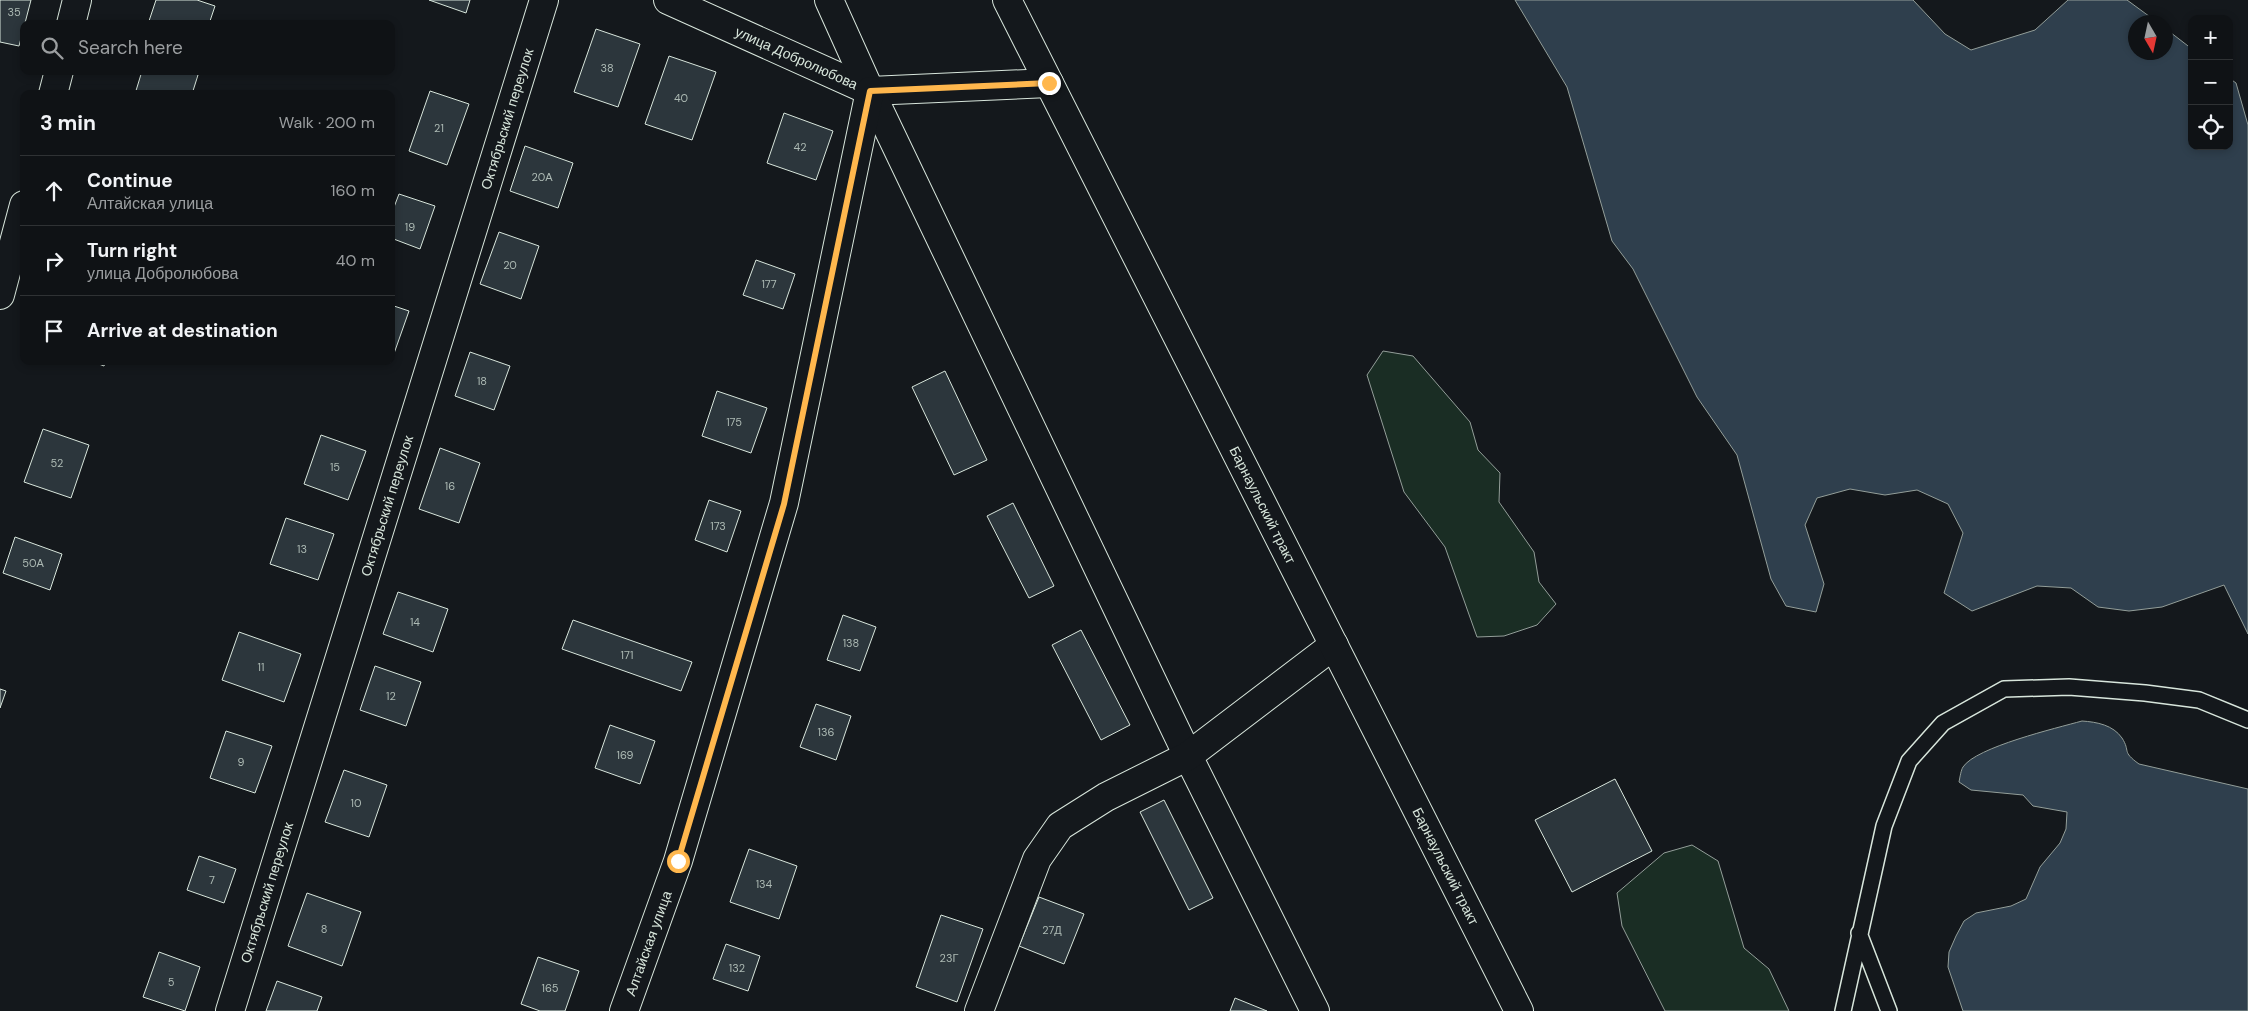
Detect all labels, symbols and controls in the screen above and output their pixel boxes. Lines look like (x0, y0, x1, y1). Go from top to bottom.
house number: 35 (7, 5, 21, 19)
north arrow (2128, 15, 2173, 60)
map controls (2188, 15, 2233, 150)
button: + (2188, 15, 2233, 60)
search box (20, 20, 395, 75)
street label: улица Добролюбова (732, 22, 861, 93)
icon: search (38, 34, 66, 62)
text: Search here (78, 35, 183, 60)
street label: Октябрьский переулок (477, 46, 538, 192)
button: − (2188, 60, 2233, 105)
house number: 38 (600, 61, 614, 75)
route end (1038, 72, 1061, 95)
house number: 40 (674, 91, 688, 105)
button: locate (2188, 105, 2233, 150)
text: 3 min (40, 109, 96, 137)
text: Walk · 200 m (279, 112, 375, 133)
house number: 21 (434, 121, 444, 135)
house number: 42 (793, 140, 807, 154)
text: Continue (87, 168, 173, 193)
house number: 20А (531, 170, 553, 184)
icon: ahead (40, 177, 68, 205)
text: 160 m (331, 180, 375, 201)
text: Алтайская улица (87, 193, 213, 214)
house number: 19 (405, 220, 415, 234)
text: Turn right (87, 238, 177, 263)
icon: right (40, 247, 68, 275)
text: 40 m (336, 250, 375, 271)
house number: 20 (503, 258, 517, 272)
text: улица Добролюбова (87, 263, 238, 284)
house number: 177 (761, 277, 777, 291)
icon: arrive (40, 317, 68, 345)
text: Arrive at destination (87, 318, 278, 343)
house number: 18 (477, 374, 487, 388)
house number: 175 (726, 415, 742, 429)
street label: Октябрьский переулок (357, 432, 418, 578)
street label: Барнаульский тракт (1225, 443, 1300, 567)
house number: 52 (51, 456, 63, 470)
house number: 15 (330, 460, 340, 474)
house number: 16 (445, 479, 455, 493)
house number: 173 (710, 519, 726, 533)
house number: 13 (297, 542, 307, 556)
house number: 50А (22, 556, 44, 570)
house number: 14 (410, 615, 420, 629)
house number: 138 (843, 636, 859, 650)
house number: 171 (621, 648, 633, 662)
house number: 11 (258, 660, 264, 674)
house number: 12 (386, 689, 396, 703)
house number: 136 (818, 725, 835, 739)
house number: 169 (616, 748, 634, 762)
house number: 9 (238, 755, 245, 769)
house number: 10 (351, 796, 361, 810)
street label: Барнаульский тракт (1408, 804, 1483, 929)
street label: Октябрьский переулок (236, 819, 297, 965)
route start (667, 850, 690, 873)
house number: 7 (209, 873, 215, 887)
house number: 134 (756, 877, 773, 891)
street label: Алтайская улица (621, 888, 676, 998)
house number: 8 (321, 922, 327, 936)
house number: 27Д (1042, 923, 1062, 937)
house number: 23Г (940, 951, 958, 965)
house number: 132 (729, 961, 745, 975)
house number: 5 (168, 975, 175, 989)
house number: 165 (542, 981, 559, 995)

